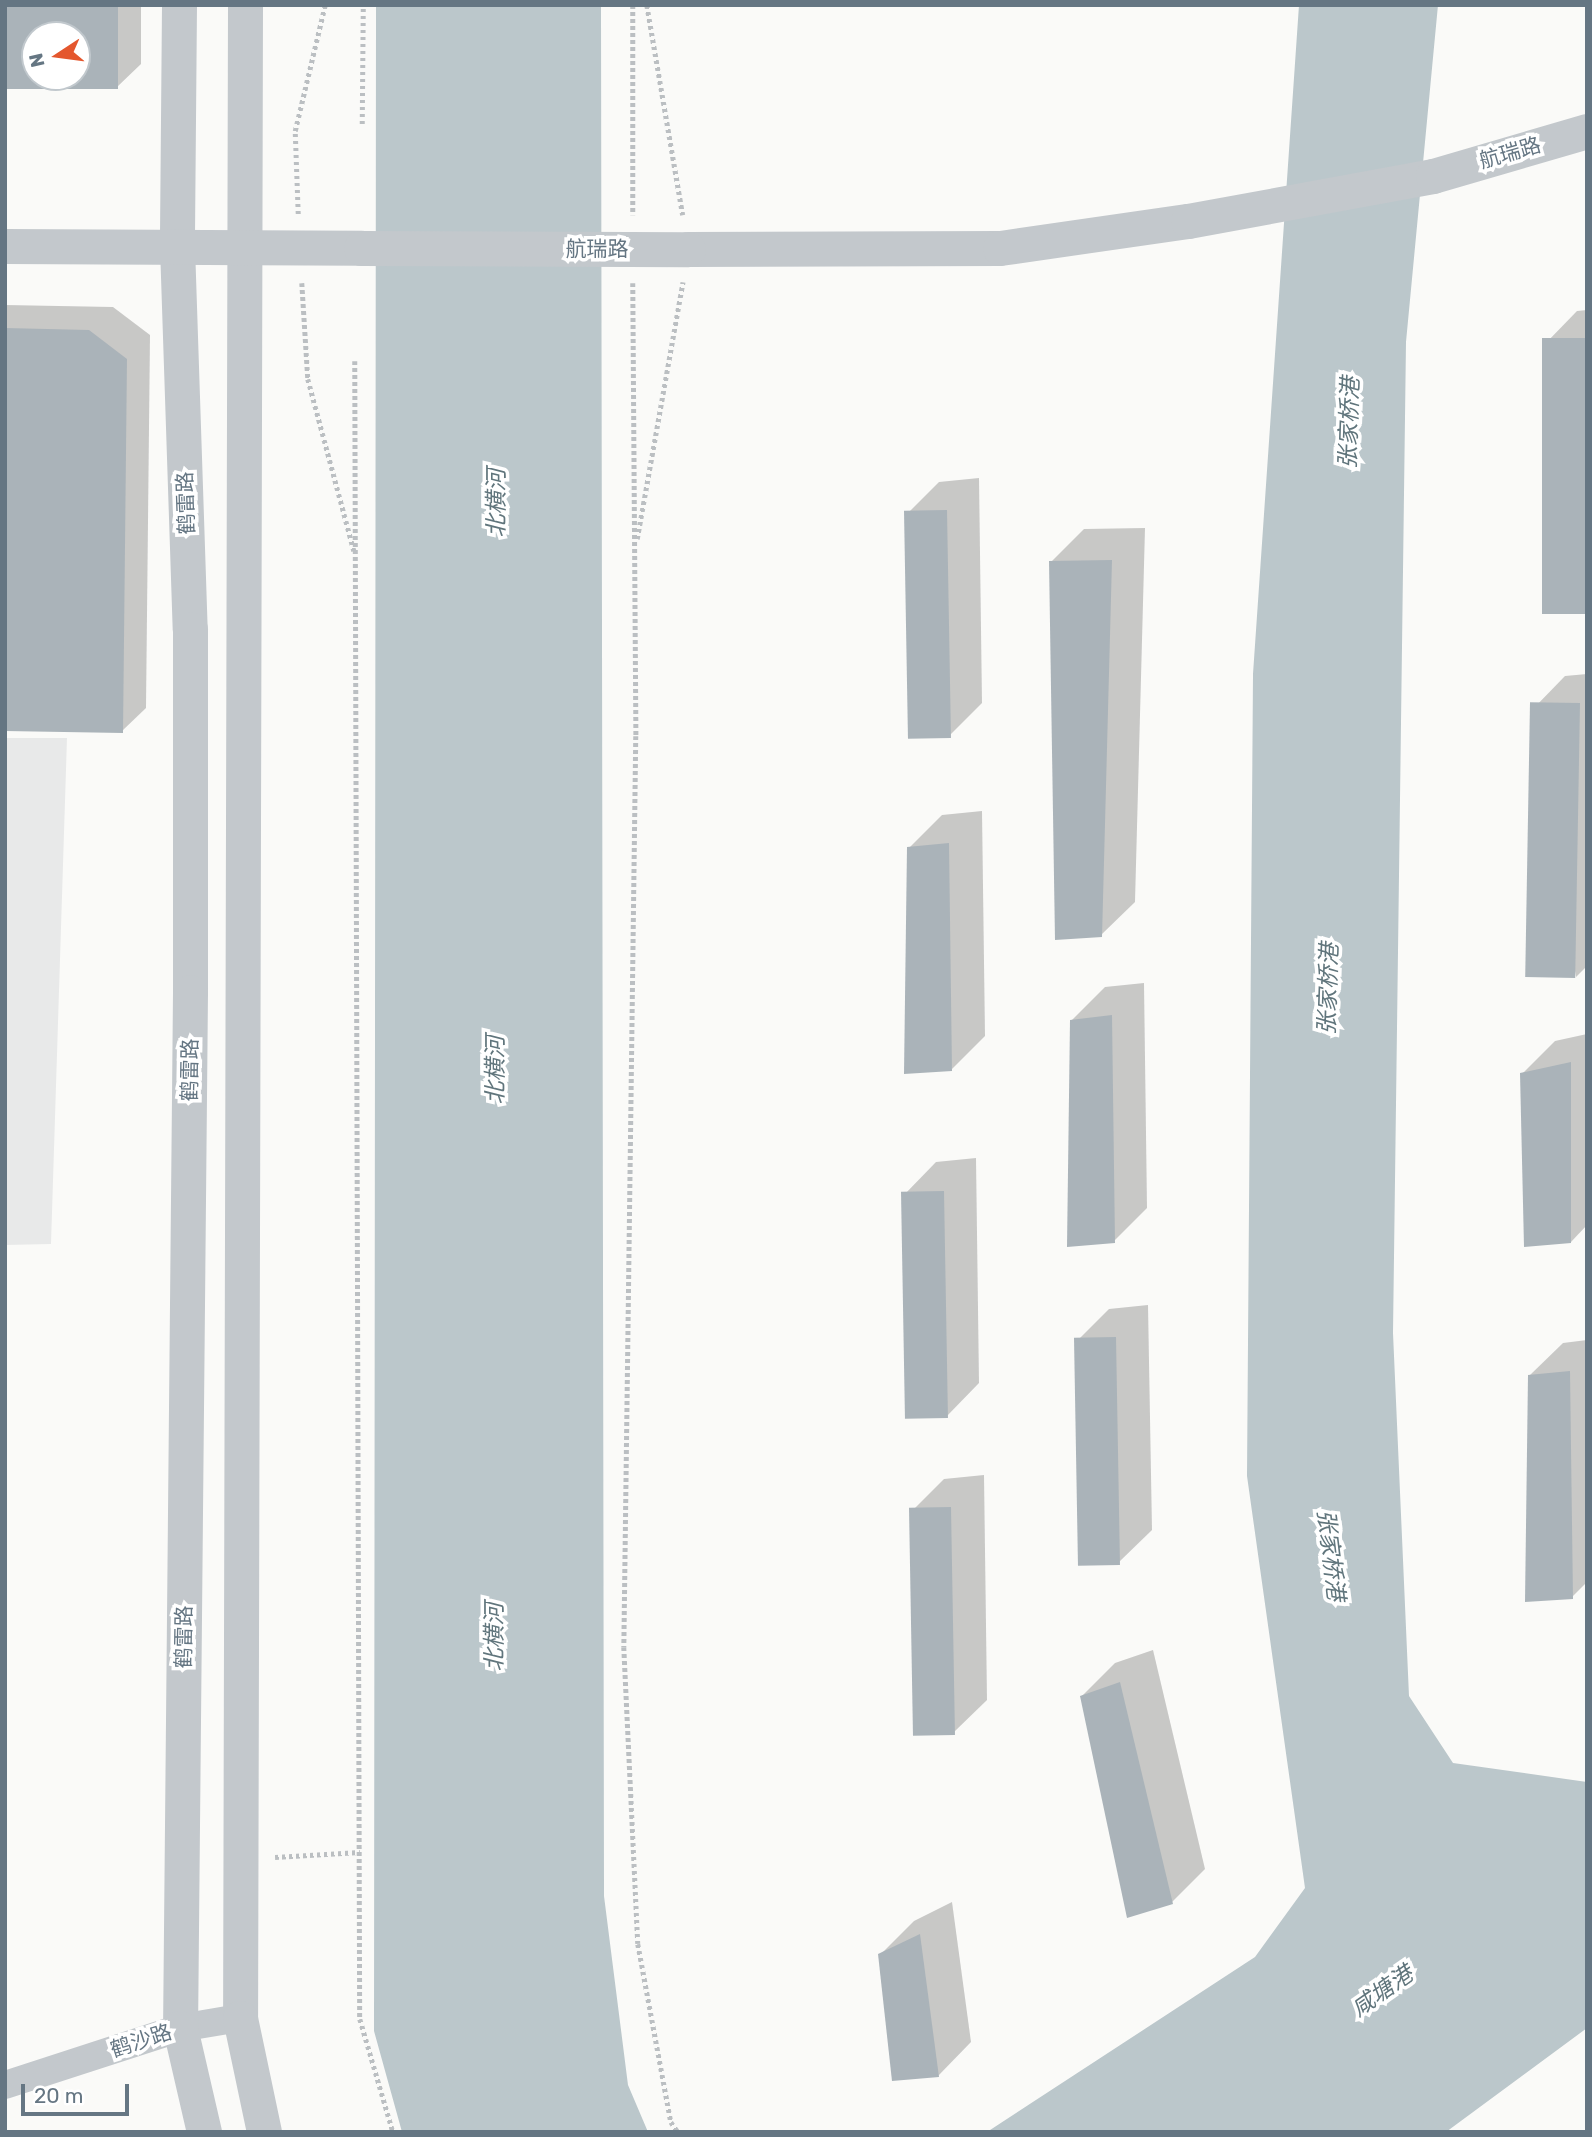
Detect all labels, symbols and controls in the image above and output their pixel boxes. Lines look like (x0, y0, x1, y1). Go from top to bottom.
north arrow (21, 21, 91, 91)
text: N (24, 51, 50, 70)
street label: 航瑞路 (1476, 132, 1544, 174)
street label: 航瑞路 (566, 236, 628, 262)
water label: 张家桥港 (1334, 377, 1364, 469)
water label: 北横河 (482, 469, 510, 537)
street label: 鹤雷路 (172, 471, 200, 535)
water label: 张家桥港 (1313, 943, 1343, 1035)
water label: 北横河 (481, 1036, 509, 1104)
street label: 鹤雷路 (177, 1038, 203, 1102)
water label: 张家桥港 (1312, 1508, 1350, 1602)
water label: 北横河 (480, 1603, 508, 1671)
street label: 鹤雷路 (171, 1605, 197, 1669)
water label: 咸塘港 (1346, 1960, 1418, 2022)
street label: 鹤沙路 (107, 2019, 175, 2063)
scale bar (24, 2070, 133, 2114)
text: 20 m (34, 2083, 83, 2108)

